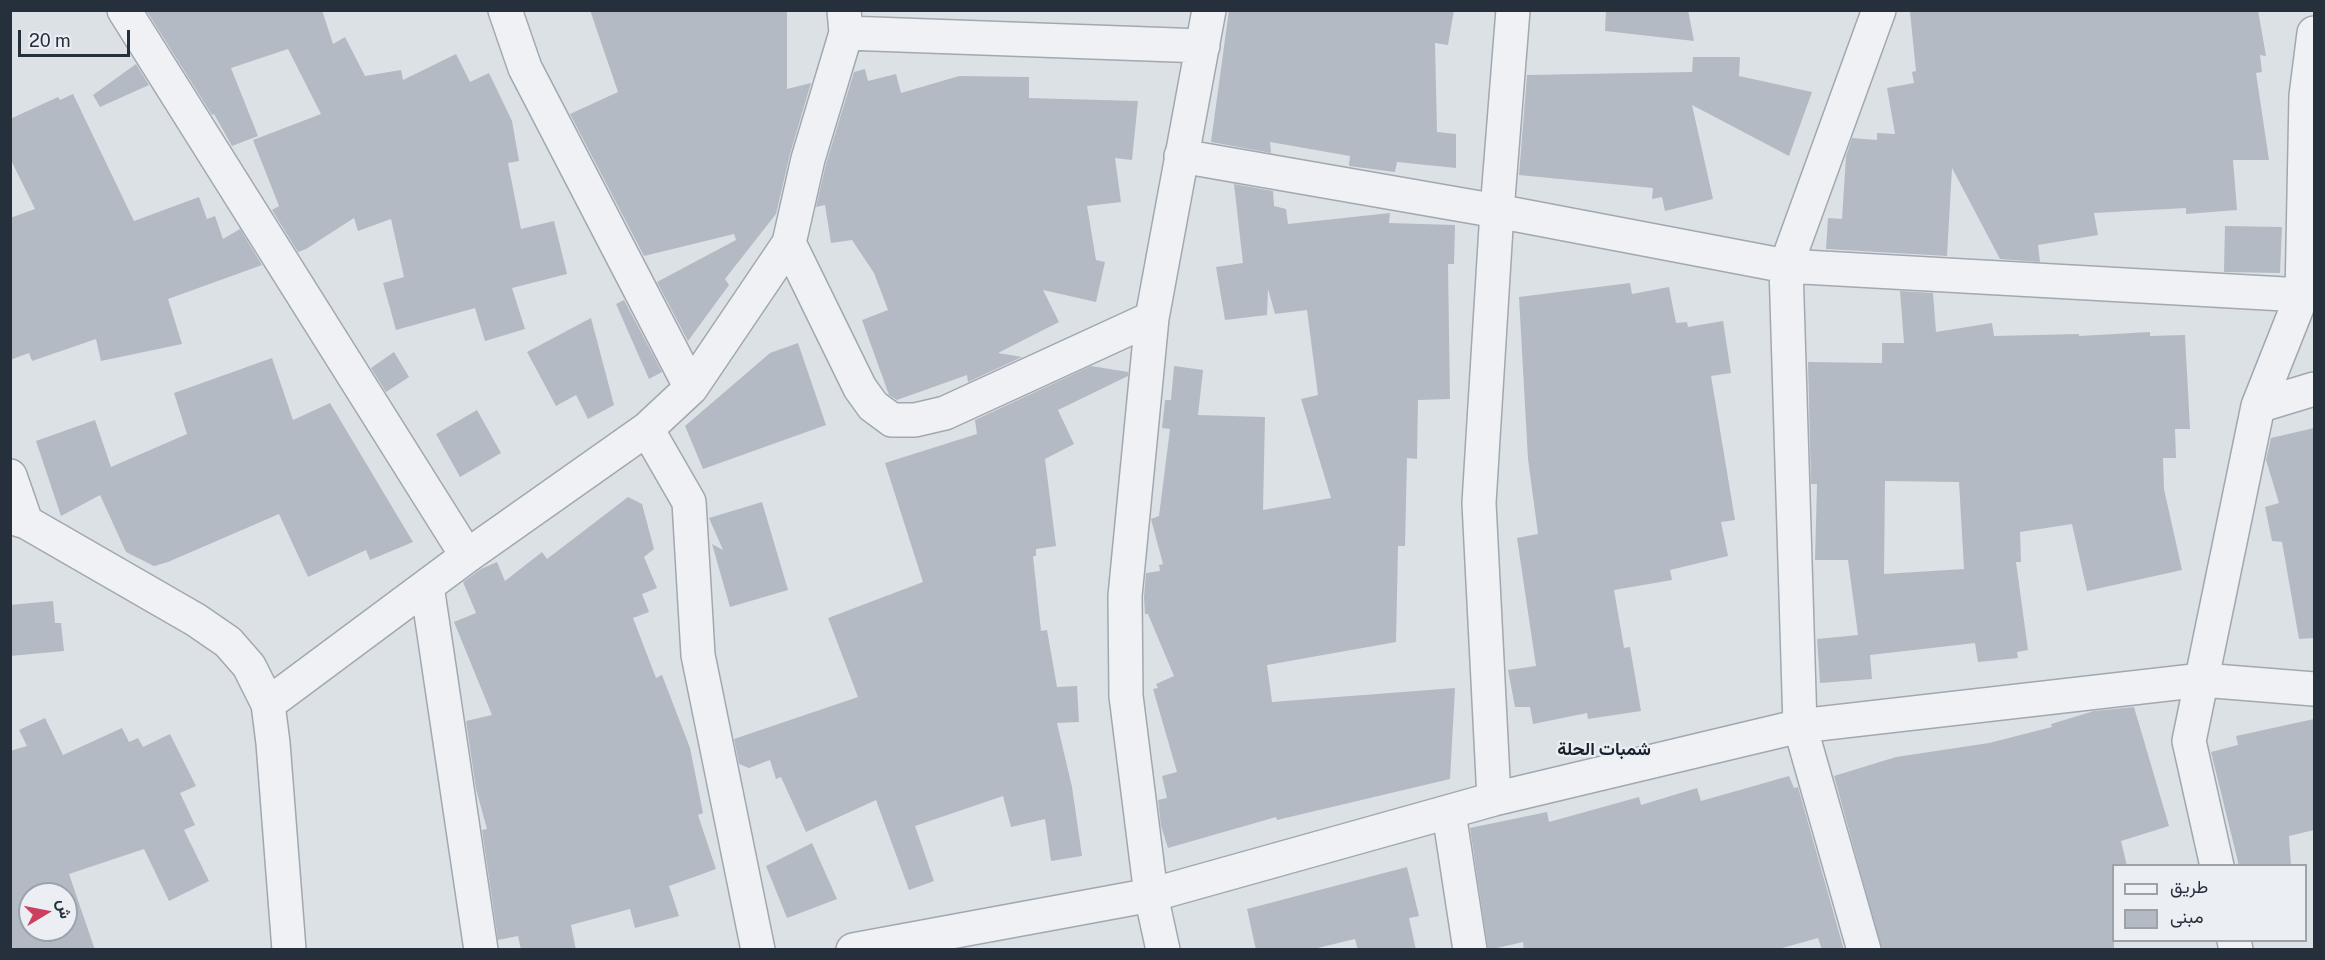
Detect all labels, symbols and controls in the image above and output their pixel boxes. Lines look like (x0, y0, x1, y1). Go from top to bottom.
scale bar (21, 18, 134, 56)
text: 20 m (29, 30, 71, 51)
district label: شمبات الحلة (1557, 738, 1651, 760)
legend (2112, 864, 2307, 942)
text: طريق (2170, 876, 2208, 897)
north arrow (18, 882, 78, 942)
text: ش (53, 898, 75, 920)
text: مبنى (2170, 906, 2204, 927)

